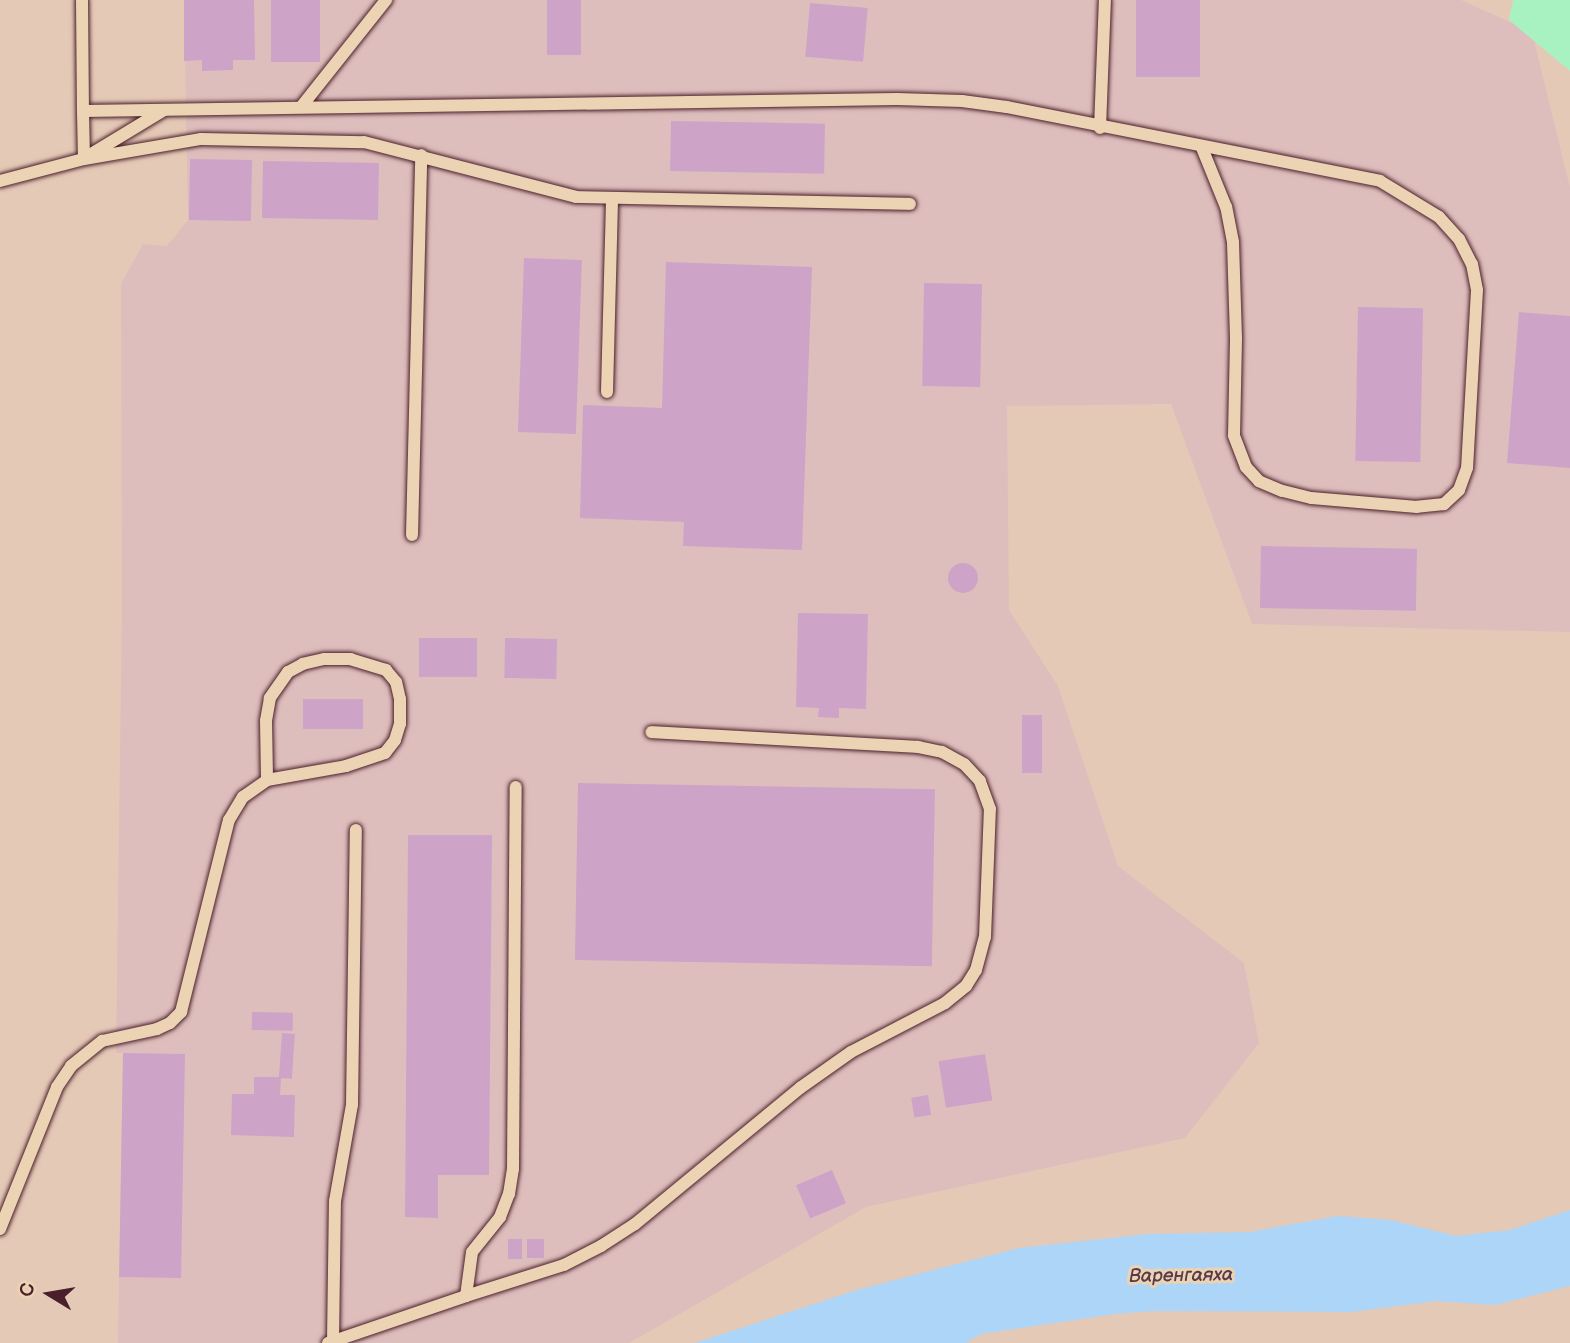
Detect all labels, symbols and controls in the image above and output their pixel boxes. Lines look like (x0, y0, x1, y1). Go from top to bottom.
north arrow (14, 1259, 84, 1329)
water label: Варенгаяха (1129, 1264, 1233, 1288)
text: С (15, 1281, 40, 1299)

